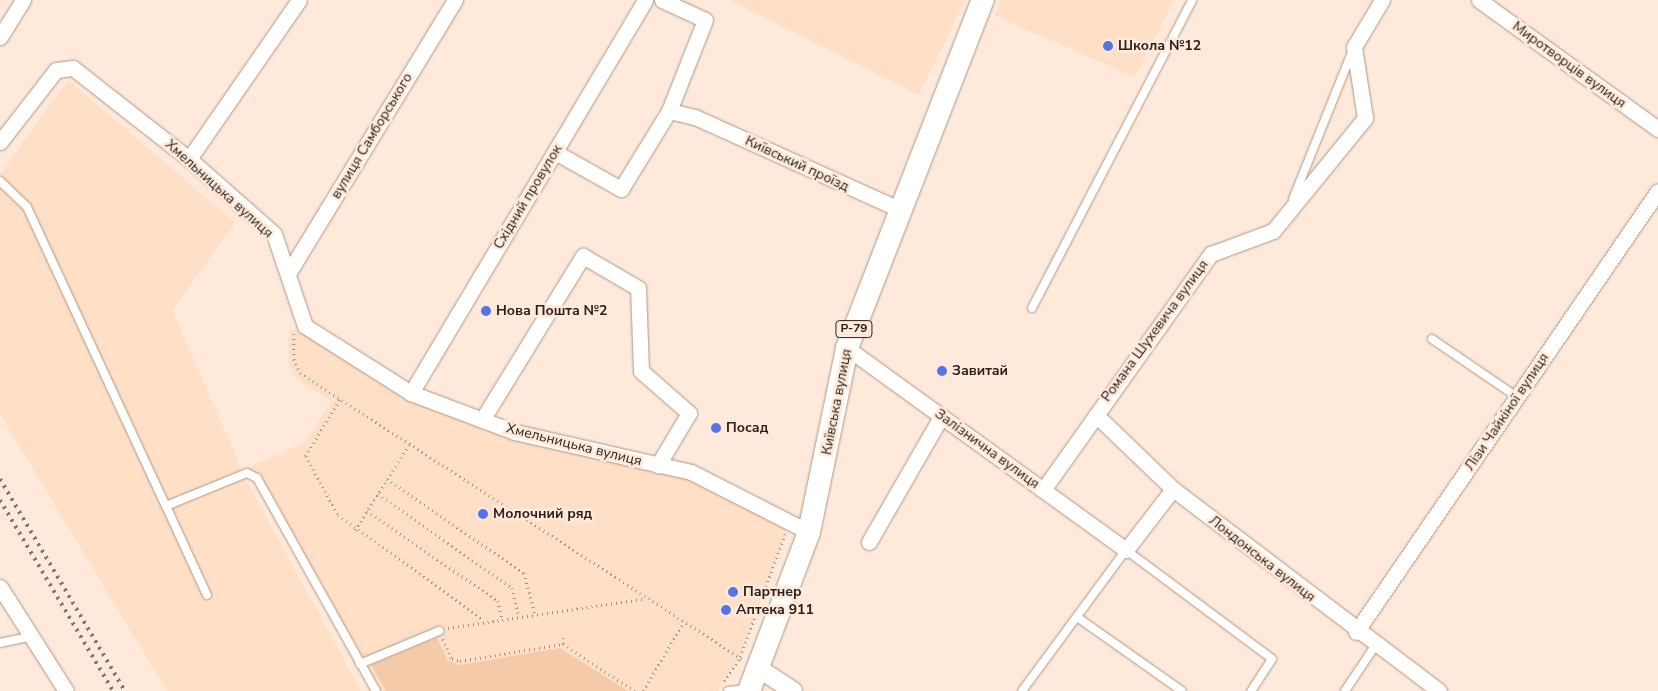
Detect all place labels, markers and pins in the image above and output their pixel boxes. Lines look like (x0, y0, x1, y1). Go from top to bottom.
place label: Школа №12 (1118, 38, 1201, 54)
marker: Школа №12 (1102, 40, 1114, 52)
place label: Нова Пошта №2 (496, 303, 607, 319)
marker: Нова Пошта №2 (480, 305, 492, 317)
place label: Завитай (952, 363, 1008, 379)
marker: Завитай (936, 365, 948, 377)
place label: Посад (726, 420, 768, 436)
marker: Посад (710, 422, 722, 434)
place label: Молочний ряд (493, 506, 592, 522)
marker: Молочний ряд (477, 508, 489, 520)
place label: Партнер (743, 584, 802, 600)
marker: Партнер (727, 586, 739, 598)
place label: Аптека 911 (736, 602, 814, 618)
marker: Аптека 911 (720, 604, 732, 616)

